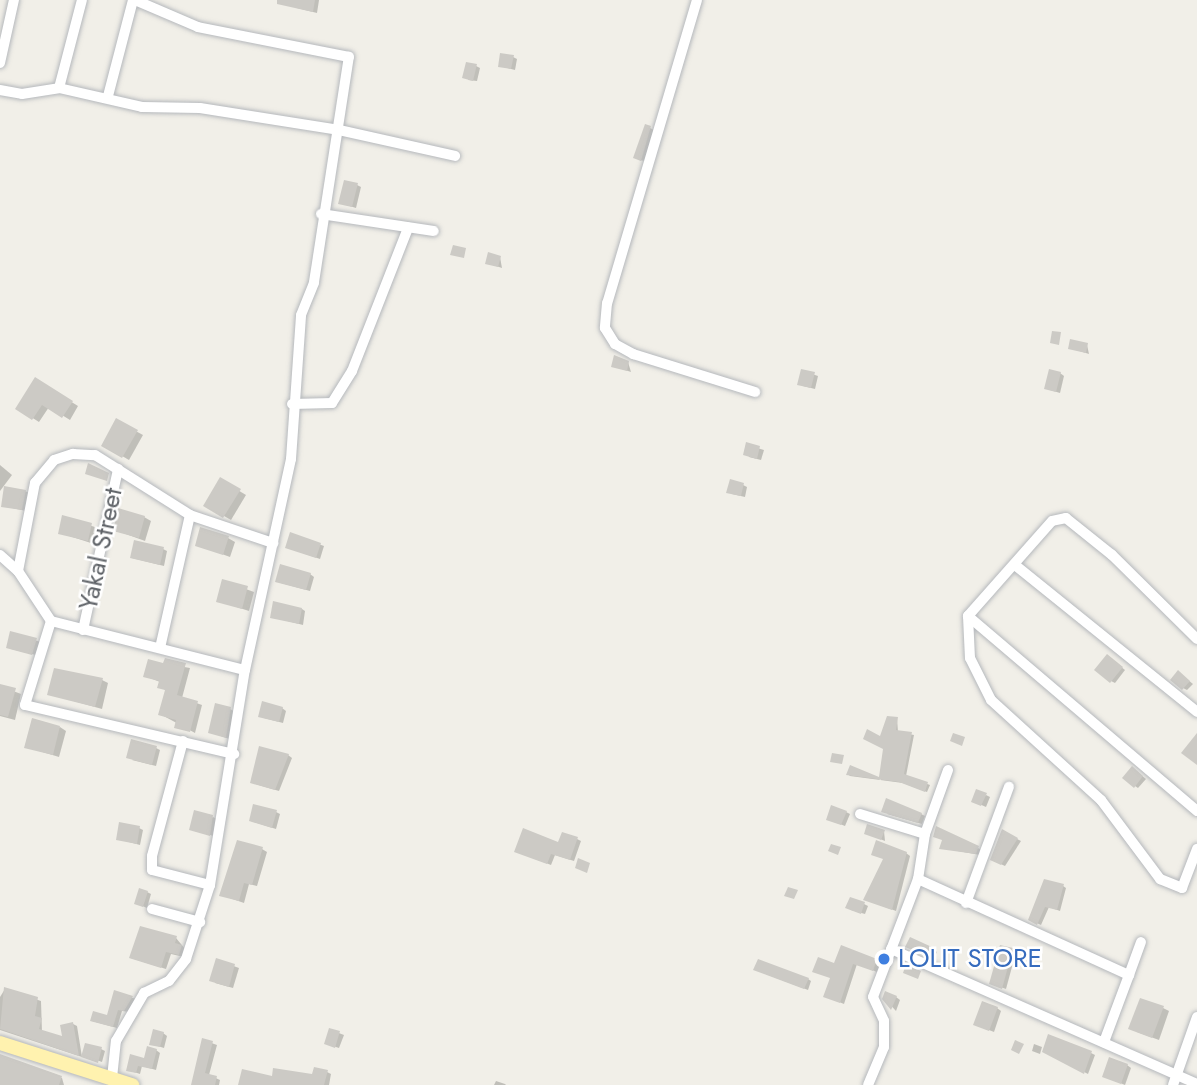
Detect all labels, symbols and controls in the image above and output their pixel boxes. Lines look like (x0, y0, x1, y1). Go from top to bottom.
street label: Yakal Street (73, 485, 129, 613)
place label: LOLIT STORE (898, 943, 1042, 975)
marker: LOLIT STORE (876, 951, 892, 967)

